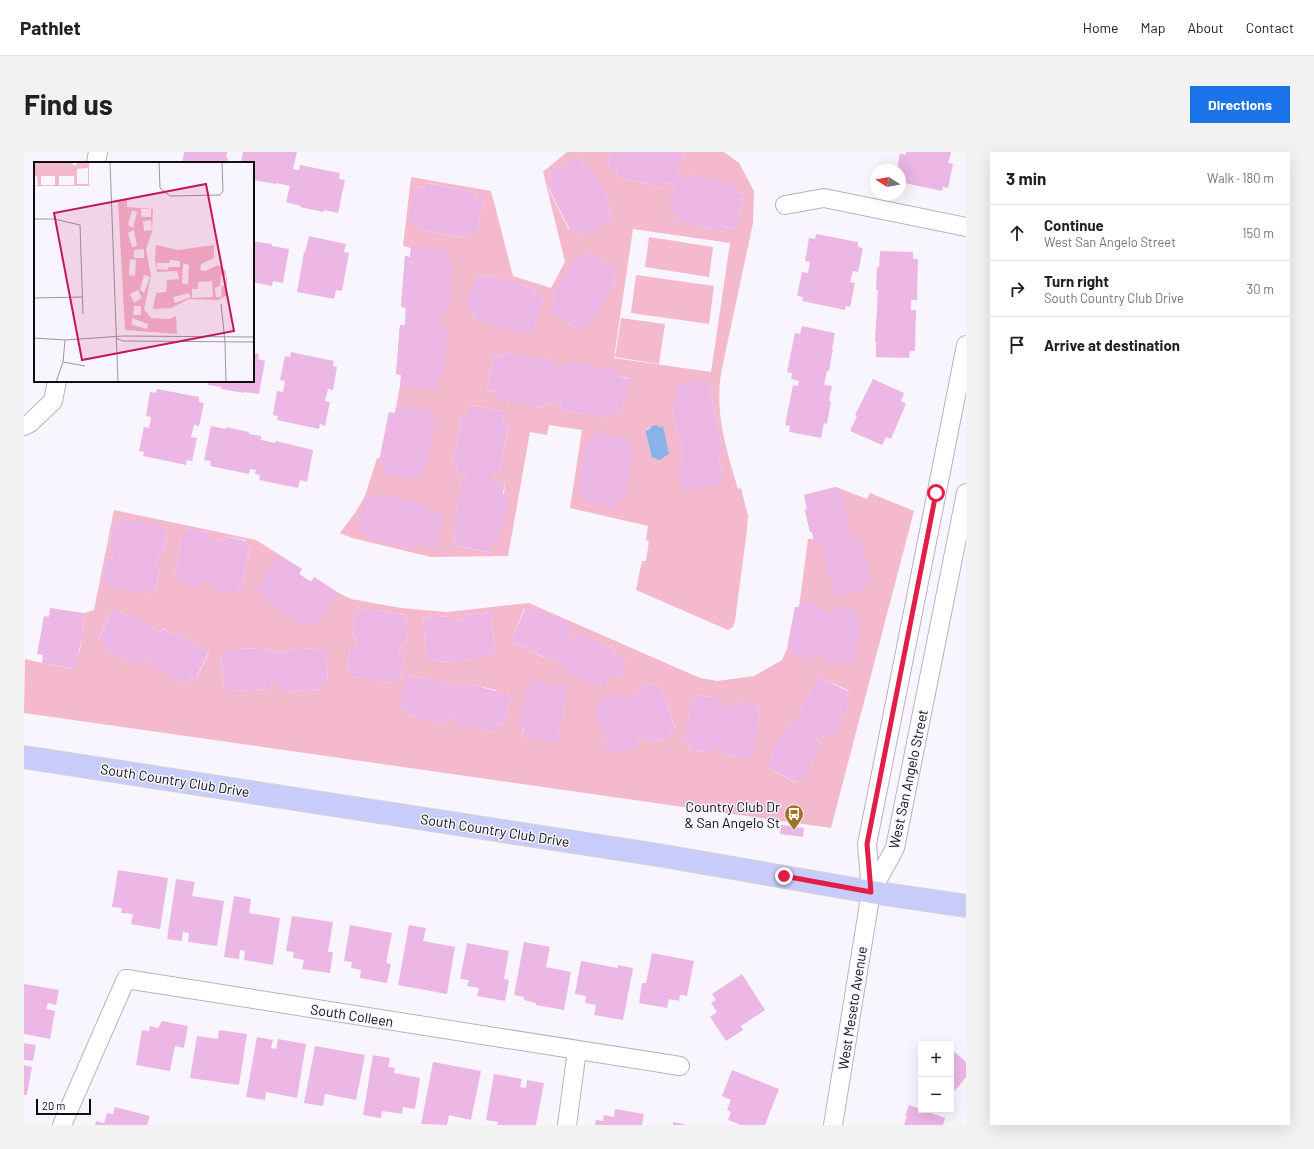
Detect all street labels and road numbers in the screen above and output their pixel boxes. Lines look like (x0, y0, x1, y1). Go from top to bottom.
street label: West San Angelo Street (885, 708, 931, 850)
street label: South Country Club Drive (99, 760, 251, 800)
street label: South Country Club Drive (419, 810, 571, 850)
street label: West Meseto Avenue (834, 945, 870, 1071)
street label: South Colleen (309, 1000, 395, 1030)

